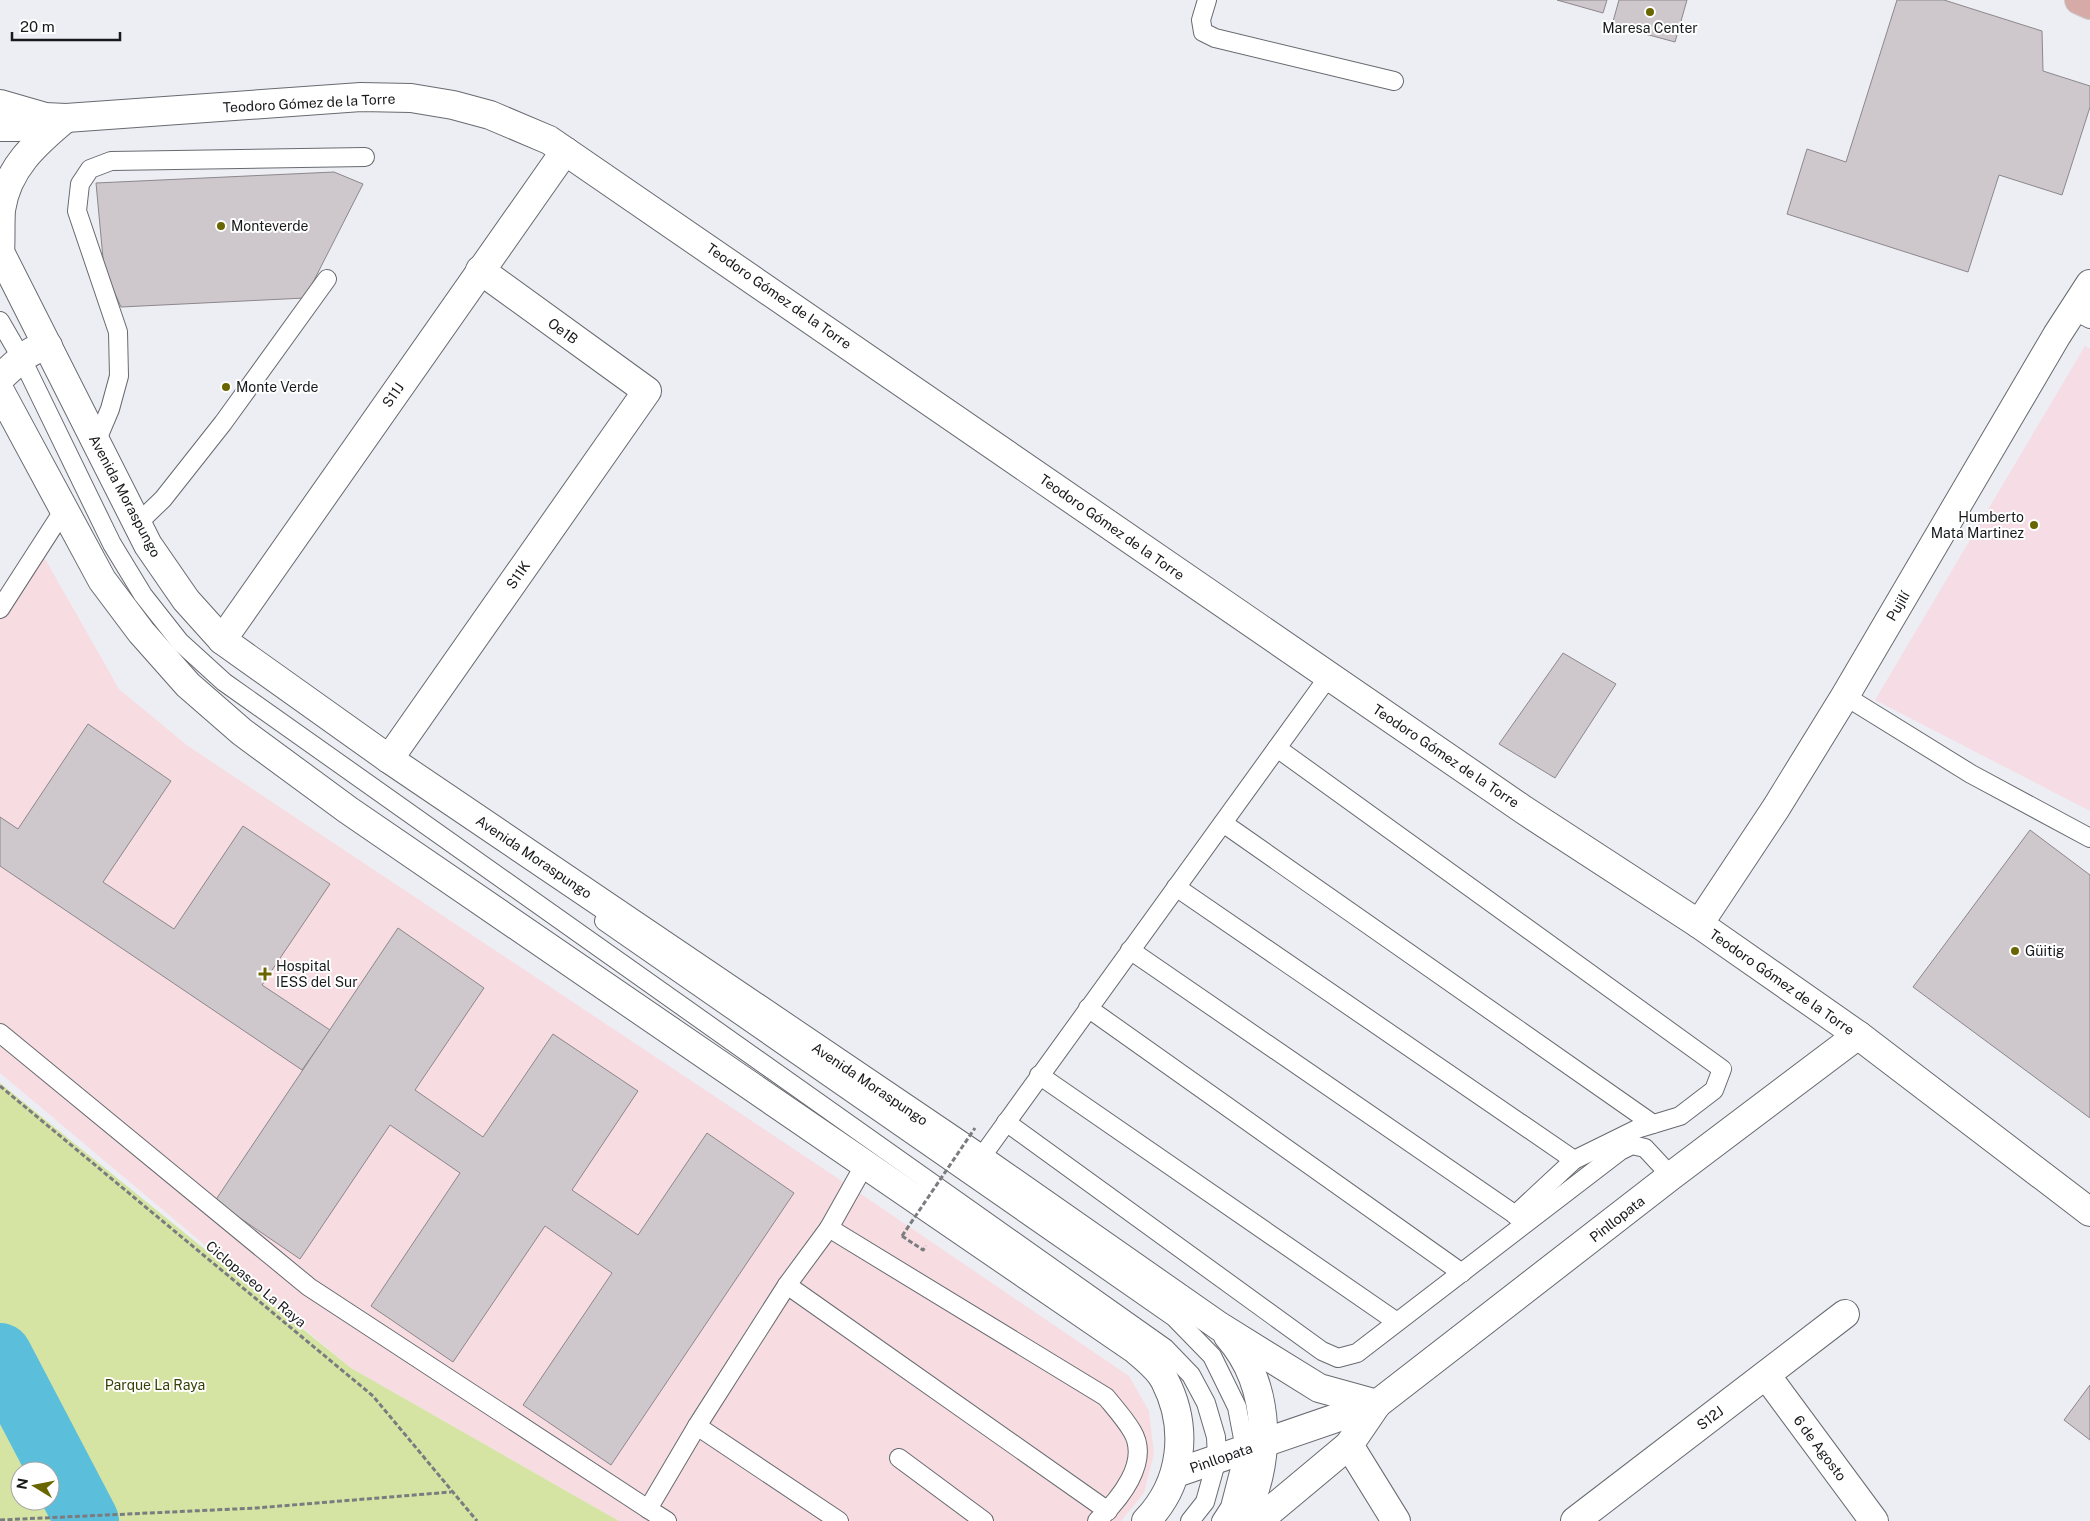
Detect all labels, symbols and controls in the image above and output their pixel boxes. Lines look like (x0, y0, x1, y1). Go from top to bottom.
marker: Maresa Center (1644, 6, 1656, 18)
scale bar (12, 10, 120, 42)
text: 20 m (20, 18, 55, 35)
place label: Maresa Center (1602, 20, 1698, 36)
street label: Teodoro Gómez de la Torre (222, 90, 396, 116)
place label: Monteverde (231, 218, 309, 234)
marker: Monteverde (215, 220, 227, 232)
street label: Teodoro Gómez de la Torre (704, 240, 854, 352)
street label: Oe1B (545, 315, 581, 347)
place label: Monte Verde (236, 379, 319, 395)
street label: S11J (379, 380, 407, 410)
marker: Monte Verde (220, 381, 232, 393)
street label: Avenida Moraspungo (86, 432, 164, 560)
street label: Teodoro Gómez de la Torre (1037, 471, 1187, 583)
place label: Humberto Mata Martinez (1931, 509, 2024, 541)
marker: Humberto Mata Martinez (2028, 519, 2040, 531)
street label: S11K (503, 558, 534, 592)
street label: Pujilí (1883, 588, 1913, 624)
street label: Teodoro Gómez de la Torre (1370, 701, 1522, 811)
street label: Avenida Moraspungo (473, 812, 595, 902)
street label: Teodoro Gómez de la Torre (1707, 926, 1857, 1038)
place label: Güitig (2025, 943, 2065, 959)
marker: Güitig (2009, 945, 2021, 957)
place label: Hospital IESS del Sur (276, 958, 358, 990)
marker: Hospital IESS del Sur (258, 967, 272, 981)
street label: Avenida Moraspungo (809, 1039, 931, 1129)
street label: Pinllopata (1586, 1193, 1648, 1245)
street label: Ciclopaseo La Raya (203, 1238, 309, 1330)
park label: Parque La Raya (105, 1377, 205, 1393)
street label: S12J (1694, 1403, 1726, 1433)
street label: 6 de Agosto (1790, 1412, 1850, 1484)
street label: Pinllopata (1188, 1440, 1254, 1476)
north arrow (10, 1461, 60, 1511)
text: N (13, 1477, 31, 1491)

